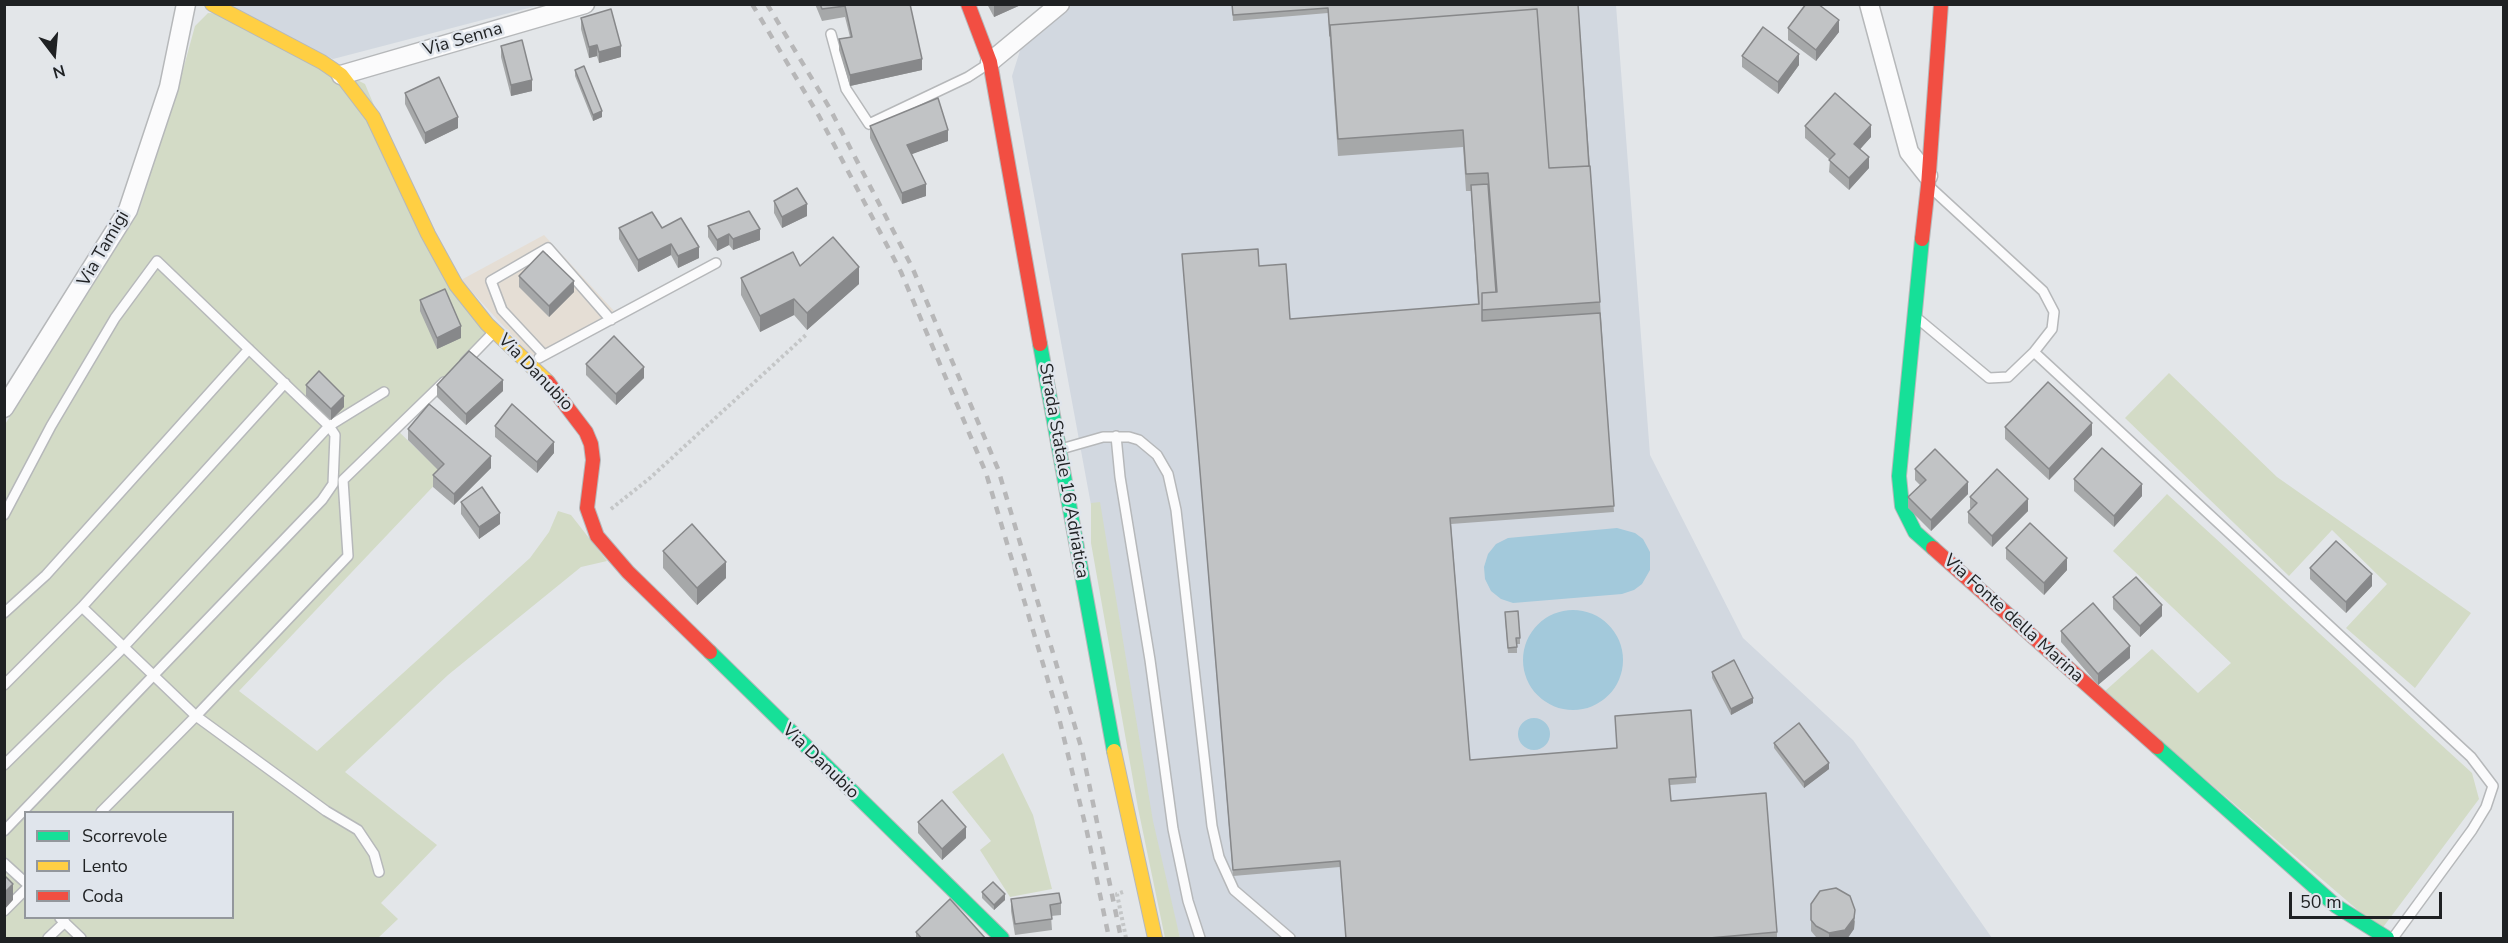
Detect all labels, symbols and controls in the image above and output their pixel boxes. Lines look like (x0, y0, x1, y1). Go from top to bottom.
street label: Via Senna (421, 18, 505, 62)
north arrow (24, 24, 84, 84)
text: N (50, 59, 68, 84)
street label: Via Tamigi (74, 207, 134, 291)
street label: Via Danubio (493, 330, 577, 416)
street label: Strada Statale 16 Adriatica (1033, 362, 1093, 580)
street label: Via Fonte della Marina (1938, 550, 2088, 688)
street label: Via Danubio (777, 720, 863, 804)
legend (24, 811, 234, 919)
text: Scorrevole (82, 824, 167, 848)
text: Lento (82, 854, 128, 878)
scale bar (2292, 880, 2445, 918)
text: Coda (82, 884, 124, 908)
text: 50 m (2300, 890, 2342, 914)

